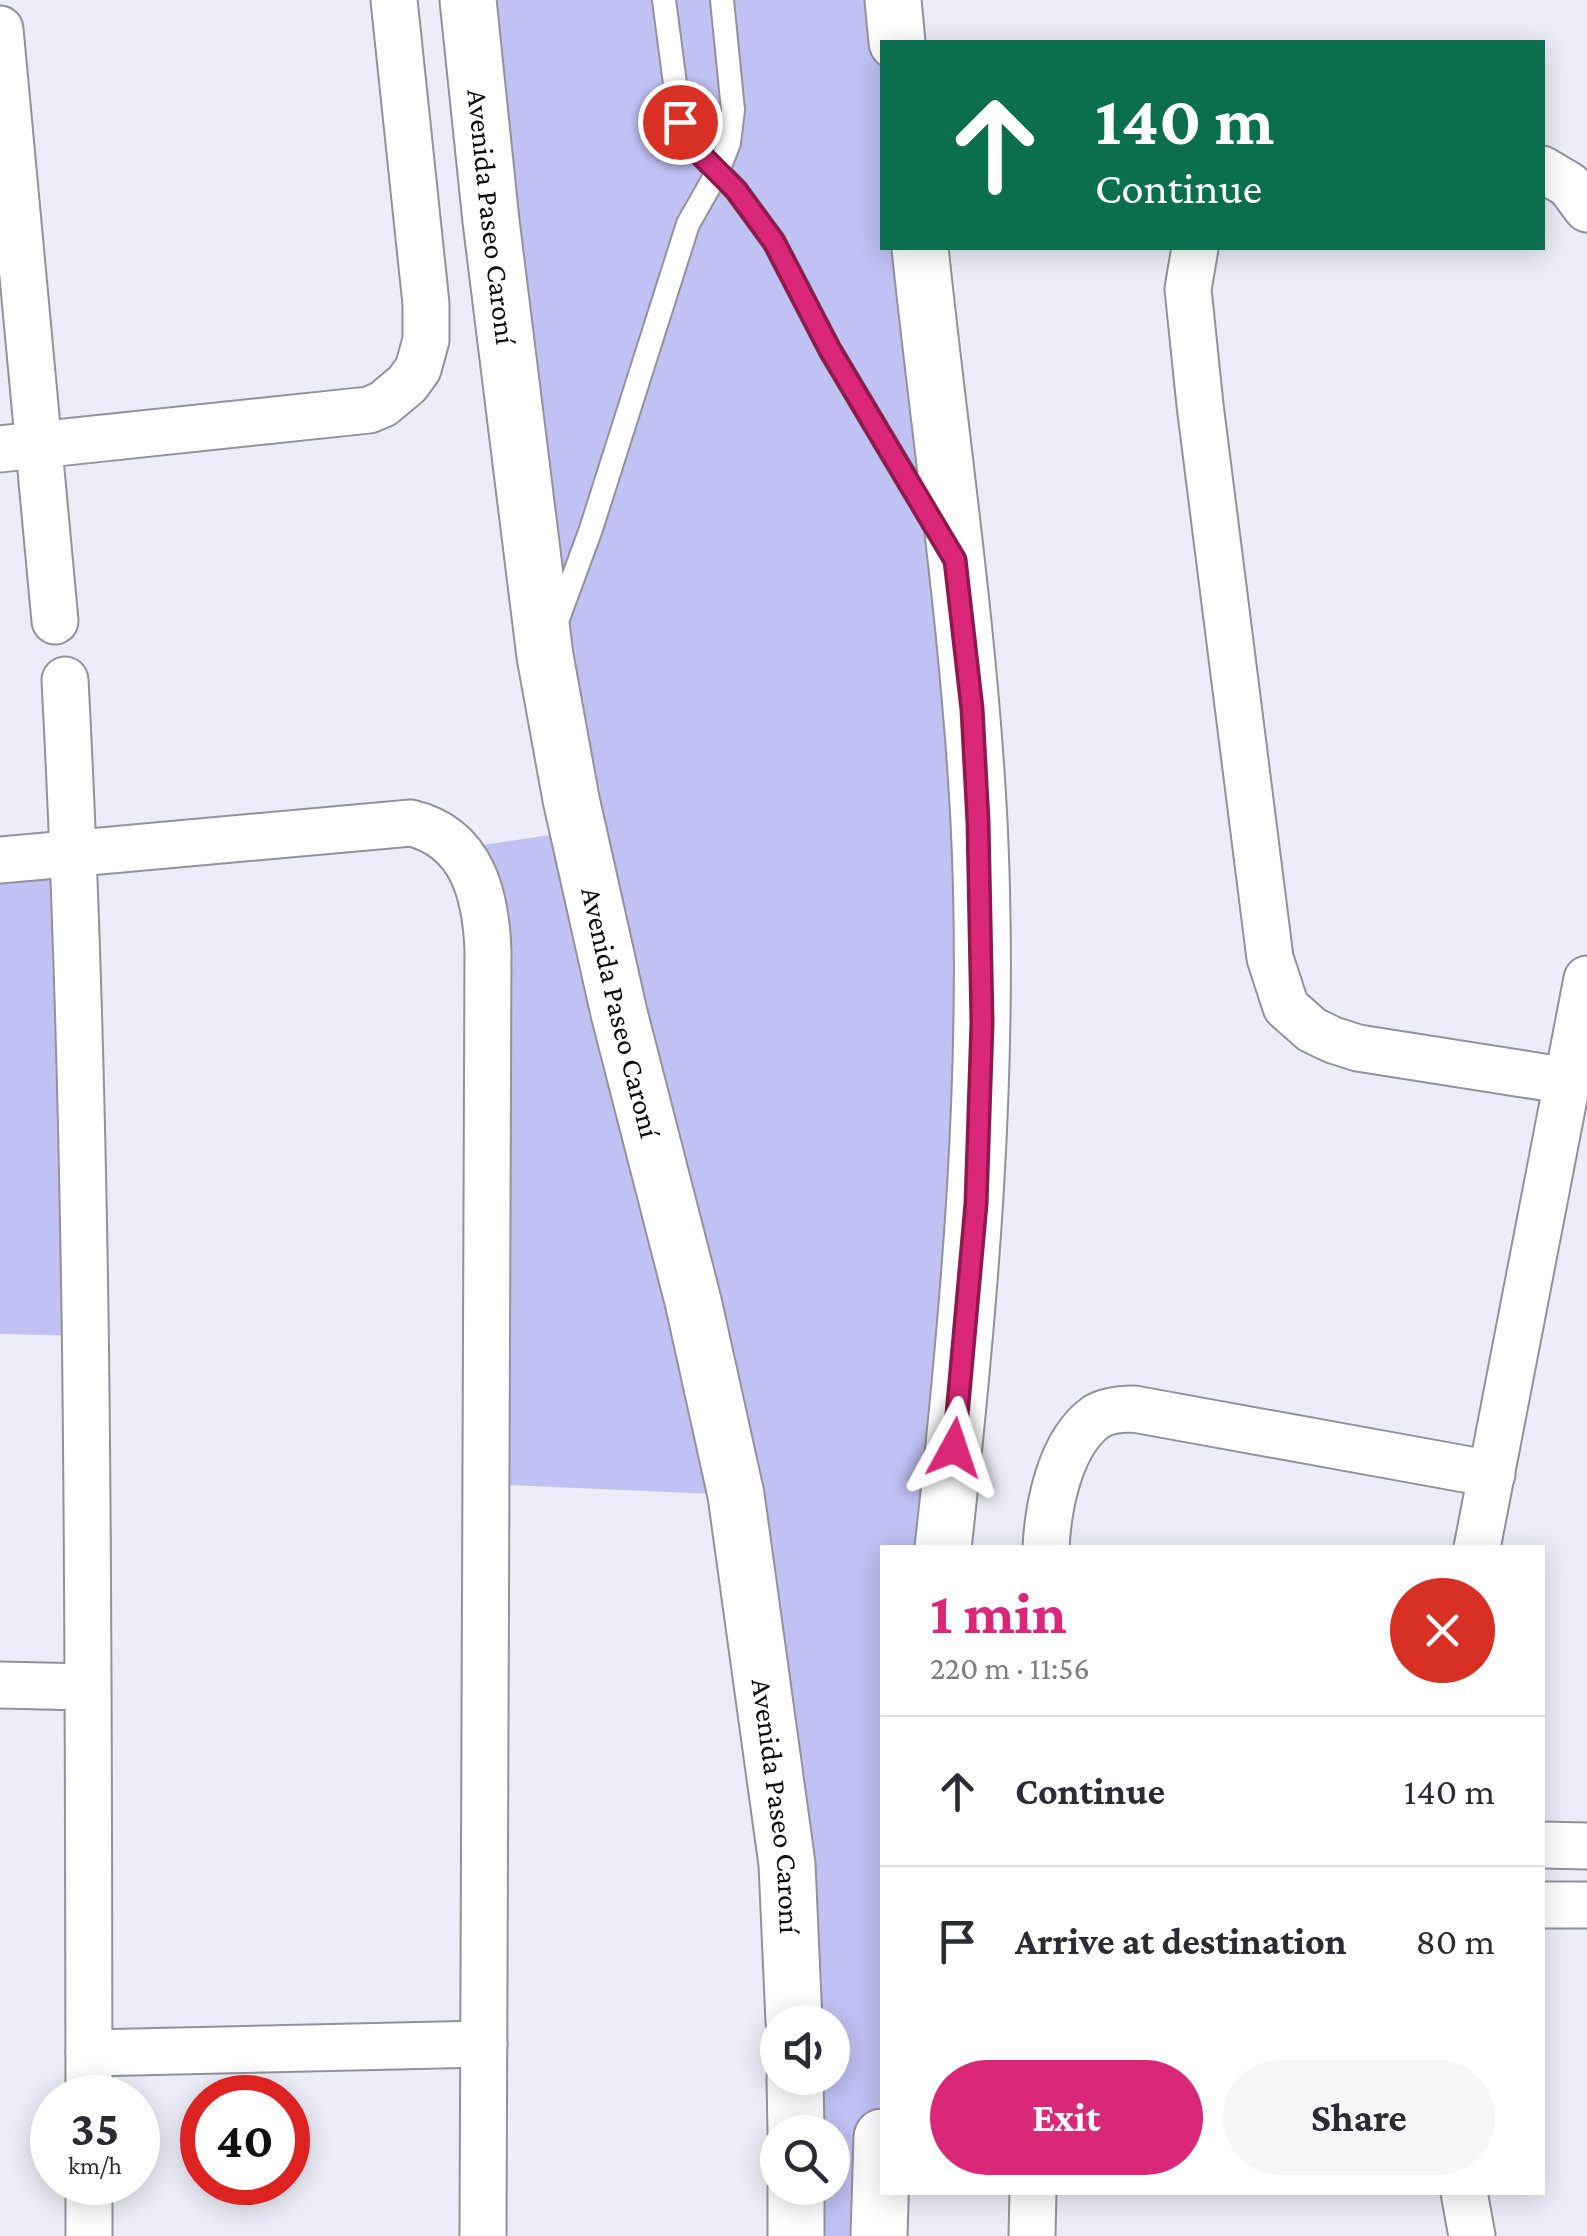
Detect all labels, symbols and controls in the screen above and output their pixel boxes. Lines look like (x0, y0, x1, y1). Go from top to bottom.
pin (638, 80, 723, 165)
icon: ahead (930, 80, 1060, 210)
text: 140 m (1095, 81, 1274, 159)
street label: Avenida Paseo Caroní (461, 87, 523, 347)
icon: arrive (653, 95, 708, 150)
text: Continue (1095, 163, 1262, 213)
street label: Avenida Paseo Caroní (575, 884, 668, 1142)
position arrow (902, 1396, 1006, 1500)
button: close (1390, 1578, 1495, 1683)
text: 1 min (930, 1579, 1067, 1646)
text: 220 m · 11:56 (930, 1650, 1090, 1686)
street label: Avenida Paseo Caroní (746, 1676, 807, 1935)
icon: ahead (930, 1764, 985, 1819)
text: Continue (1015, 1770, 1165, 1812)
text: 140 m (1404, 1770, 1495, 1812)
icon: arrive (930, 1914, 985, 1969)
text: Arrive at destination (1015, 1920, 1347, 1962)
text: 80 m (1415, 1920, 1495, 1962)
map controls (760, 2005, 850, 2205)
button: sound (760, 2005, 850, 2095)
button: Exit (930, 2060, 1203, 2175)
button: Share (1223, 2060, 1495, 2175)
speed limit sign: 40 (180, 2075, 310, 2205)
text: 35 (71, 2100, 119, 2156)
button: search (760, 2115, 850, 2205)
text: km/h (68, 2152, 122, 2179)

